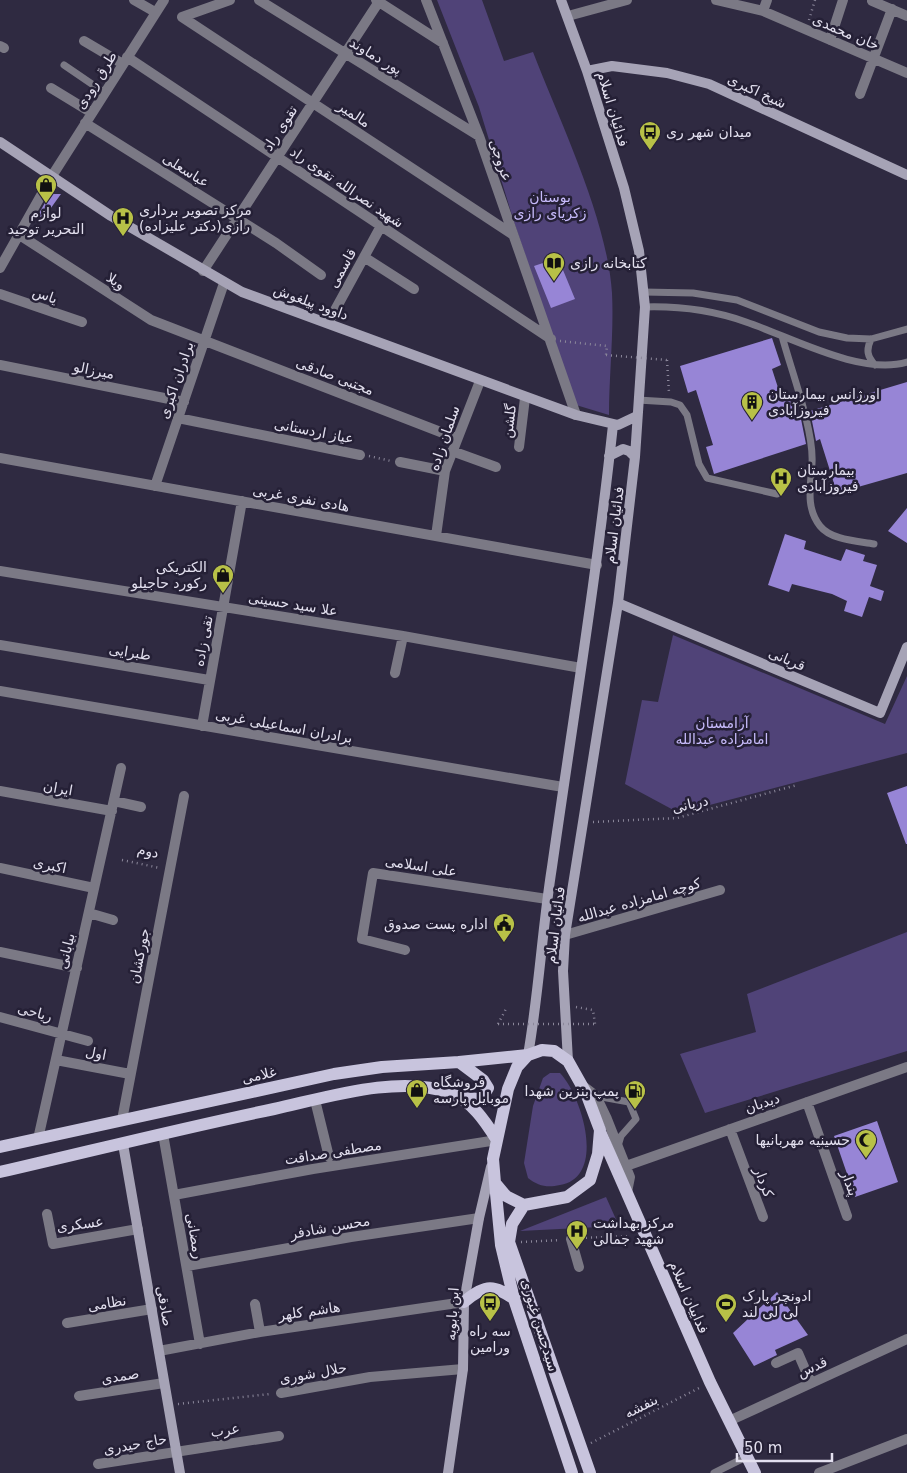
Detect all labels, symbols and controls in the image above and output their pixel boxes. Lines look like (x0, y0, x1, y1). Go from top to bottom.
street label: خان محمدی (810, 11, 882, 53)
street label: پور دماوند (346, 34, 405, 79)
street label: طرق رودی (72, 48, 121, 112)
street label: فدائیان اسلام (594, 70, 632, 148)
street label: شیخ اکبری (725, 70, 789, 112)
street label: مالمیر (333, 97, 373, 131)
street label: تقوی راد (260, 102, 301, 154)
bus stop icon: میدان شهر ری (638, 120, 662, 151)
place label: میدان شهر ری (666, 124, 752, 141)
street label: عروجی (485, 137, 516, 183)
street label: شهید نصرالله تقوی راد (287, 143, 407, 232)
street label: عباسعلی (160, 150, 212, 190)
shop icon: لوازم التحریر توحید (34, 173, 58, 204)
park label: بوستان زکریای رازی (513, 189, 587, 222)
place label: مرکز تصویر برداری رازی(دکتر علیزاده) (139, 202, 252, 235)
place label: لوازم التحریر توحید (8, 205, 84, 238)
hospital icon: مرکز تصویر برداری رازی(دکتر علیزاده) (111, 206, 135, 237)
street label: قاسمی (325, 246, 359, 290)
library icon: کتابخانه رازی (542, 251, 566, 282)
place label: کتابخانه رازی (570, 255, 647, 272)
street label: ویلا (103, 269, 128, 294)
street label: داوود پیلغوش (271, 281, 350, 324)
street label: یاس (30, 283, 60, 308)
street label: برادران اکبری (155, 339, 198, 421)
street label: مجتبی صادقی (294, 354, 376, 398)
street label: میرزالو (71, 358, 116, 383)
place label: اورژانس بیمارستان فیروزآبادی (768, 386, 880, 419)
building icon: اورژانس بیمارستان فیروزآبادی (740, 390, 764, 421)
street label: سلمان زاده (425, 403, 464, 473)
street label: گلشن (499, 403, 520, 439)
street label: عیاز اردستانی (273, 415, 355, 448)
place label: بیمارستان فیروزآبادی (797, 462, 858, 495)
hospital icon: بیمارستان فیروزآبادی (769, 466, 793, 497)
street label: هادی نفری غربی (251, 482, 351, 515)
street label: فدائیان اسلام (601, 485, 627, 565)
place label: الکتریکی رکورد حاجیلو (130, 559, 207, 592)
shop icon: الکتریکی رکورد حاجیلو (211, 563, 235, 594)
street label: علا سید حسینی (247, 589, 339, 619)
street label: تقی زاده (190, 614, 217, 668)
street label: طبرایی (108, 641, 152, 664)
street label: قربانی (766, 644, 808, 675)
street label: برادران اسماعیلی غربی (214, 706, 354, 747)
park label: آرامستان امامزاده عبدالله (675, 715, 769, 748)
street label: ایران (42, 778, 74, 799)
street label: دریانی (670, 792, 710, 817)
street label: دوم (136, 841, 160, 862)
street label: علی اسلامی (384, 852, 458, 880)
street label: اکبری (32, 854, 68, 877)
street label: کوچه امامزاده عبدالله (575, 875, 703, 926)
street label: فدائیان اسلام (542, 885, 568, 965)
public building icon: اداره پست صدوق (492, 912, 516, 943)
place label: اداره پست صدوق (384, 916, 488, 933)
street label: جورکشان (126, 927, 153, 985)
street label: بیابانی (54, 932, 78, 970)
street label: ریاحی (16, 1000, 54, 1025)
street label: اول (84, 1043, 108, 1064)
street label: غلامی (240, 1064, 278, 1086)
place label: فروشگاه موبایل پارسه (433, 1074, 509, 1107)
shop icon: فروشگاه موبایل پارسه (405, 1078, 429, 1109)
fuel station icon: پمپ بنزین شهدا (623, 1079, 647, 1110)
place label: پمپ بنزین شهدا (525, 1083, 619, 1100)
street label: دیدبان (742, 1090, 782, 1116)
mosque icon: حسینیه مهربانیها (854, 1128, 878, 1159)
place label: حسینیه مهربانیها (756, 1132, 850, 1149)
street label: مصطفی صداقت (283, 1136, 383, 1168)
street label: کردار (750, 1164, 777, 1200)
street label: پندار (837, 1167, 862, 1198)
street label: رمضانی (182, 1212, 207, 1260)
street label: محسن شادفر (288, 1212, 371, 1243)
street label: عسکری (56, 1213, 105, 1236)
place label: مرکز بهداشت شهید جمالی (593, 1215, 674, 1248)
hospital icon: مرکز بهداشت شهید جمالی (565, 1219, 589, 1250)
street label: فداییان اسلام (666, 1258, 712, 1336)
street label: سیدحسن غیوری (517, 1277, 562, 1374)
street label: صادقی (154, 1285, 176, 1327)
street label: ابن بابویه (442, 1287, 463, 1341)
place label: ادونچر پارک لی لی لند (742, 1288, 811, 1320)
bus stop icon: سه راه ورامین (478, 1291, 502, 1322)
street label: نظامی (87, 1292, 127, 1314)
sports icon: ادونچر پارک لی لی لند (714, 1292, 738, 1323)
street label: هاشم کلهر (276, 1299, 341, 1324)
place label: سه راه ورامین (469, 1323, 511, 1356)
street label: قدس (795, 1353, 830, 1382)
street label: حلال شوری (278, 1359, 348, 1388)
street label: صمدی (100, 1365, 140, 1387)
street label: بنفشه (622, 1391, 660, 1421)
street label: عرب (209, 1420, 241, 1441)
scale bar (737, 1430, 832, 1462)
street label: حاج حیدری (102, 1431, 168, 1458)
text: 50 m (744, 1439, 782, 1457)

